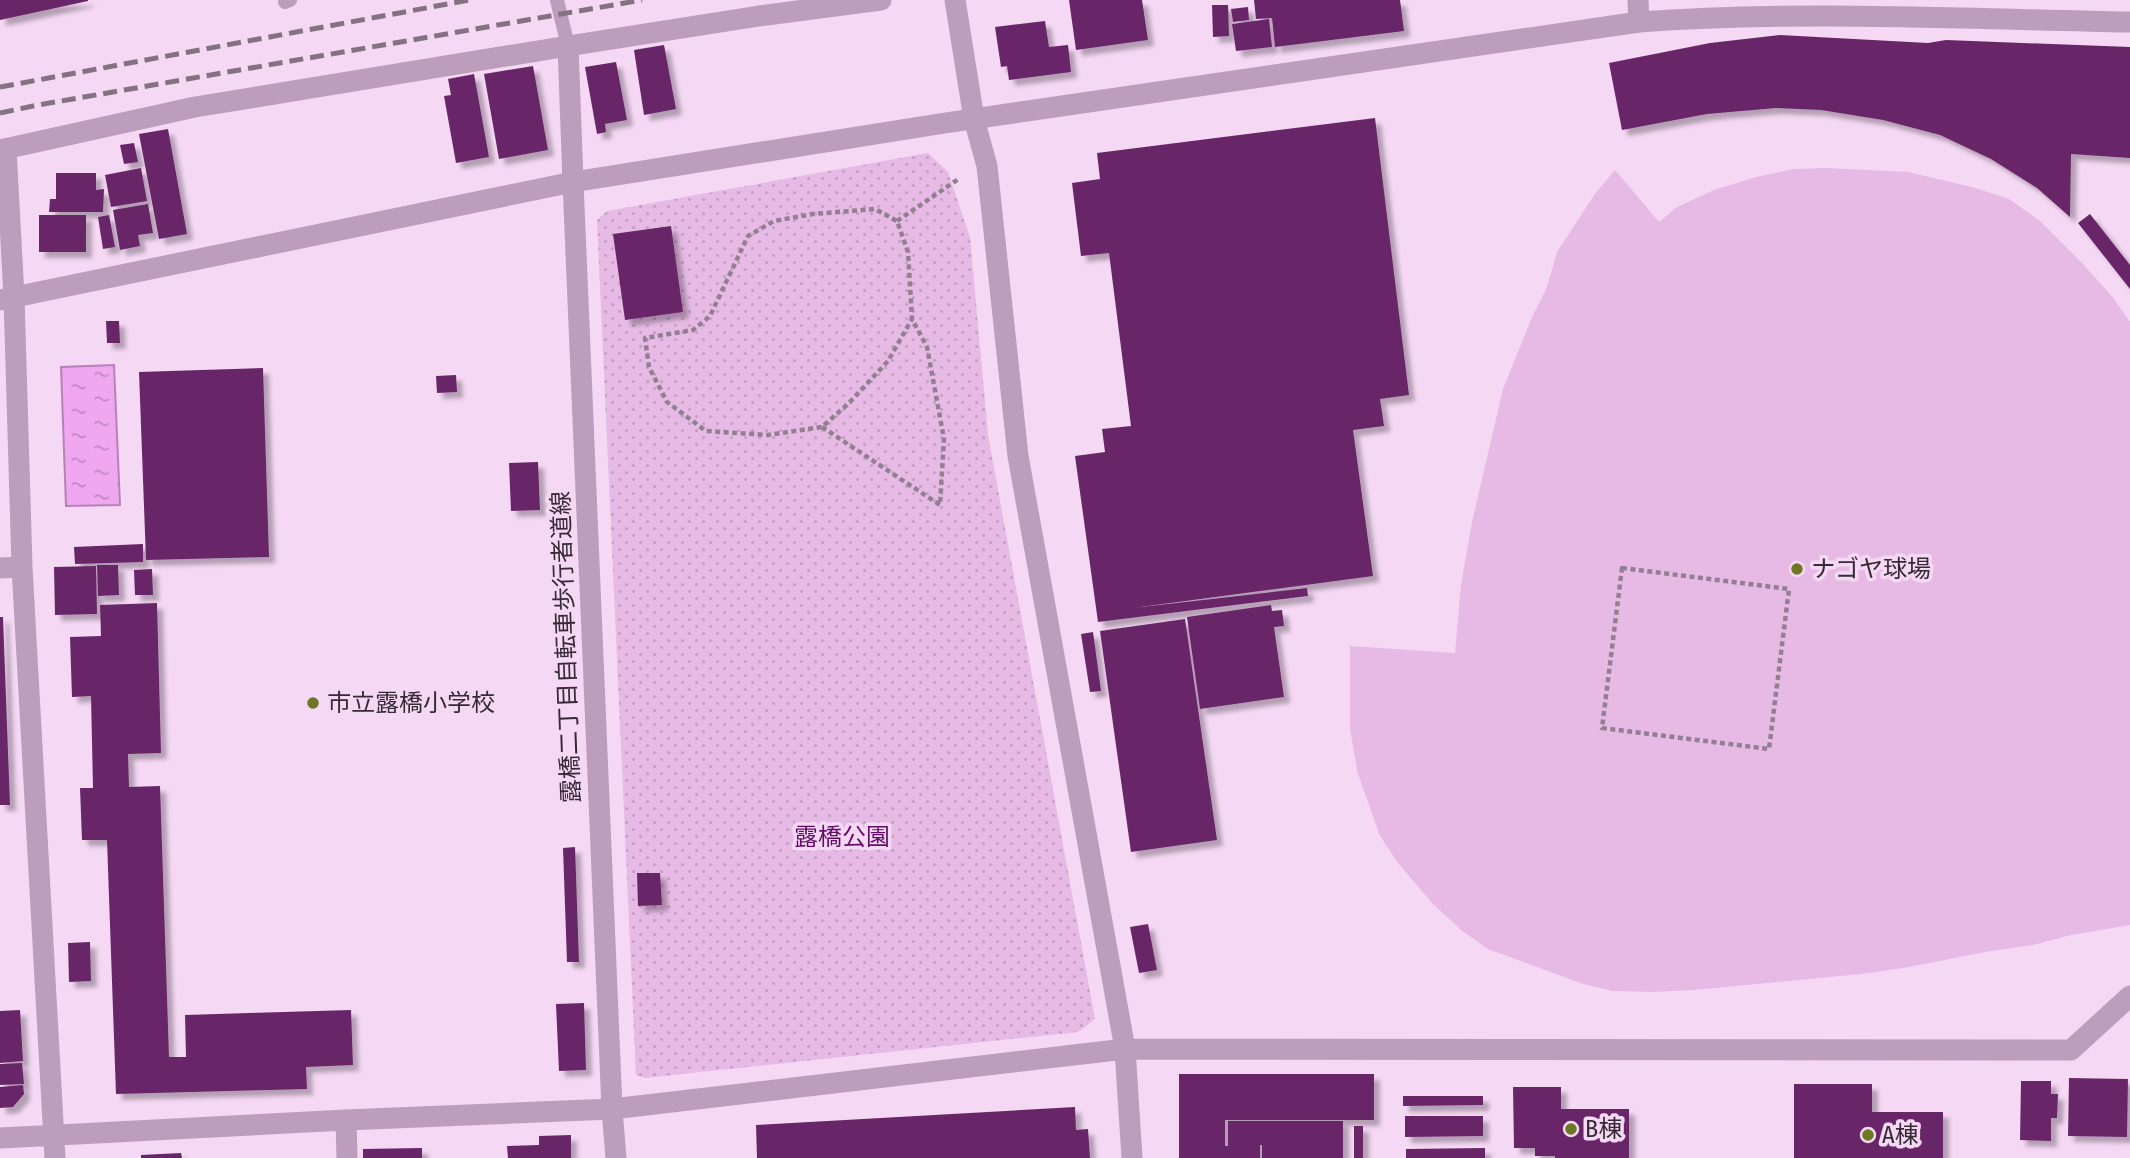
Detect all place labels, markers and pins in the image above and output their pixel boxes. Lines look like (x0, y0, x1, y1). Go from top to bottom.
place label: ナゴヤ球場 (1811, 555, 1931, 583)
marker: ナゴヤ球場 (1789, 561, 1805, 577)
place label: 市立露橋小学校 (327, 689, 495, 717)
marker: 市立露橋小学校 (305, 695, 321, 711)
place label: B棟 (1585, 1115, 1622, 1143)
marker: B棟 (1563, 1121, 1579, 1137)
place label: A棟 (1882, 1121, 1919, 1149)
marker: A棟 (1860, 1127, 1876, 1143)

